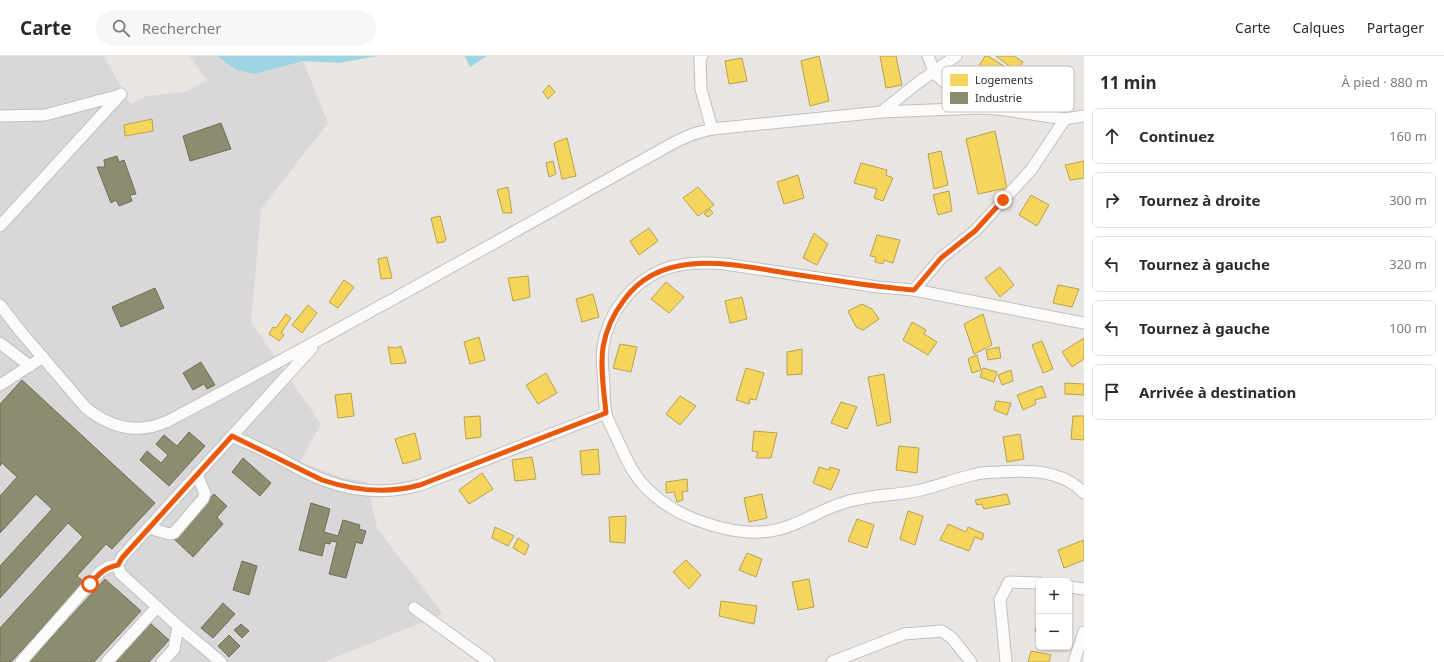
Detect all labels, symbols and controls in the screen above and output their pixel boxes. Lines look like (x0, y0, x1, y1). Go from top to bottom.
search box (96, 10, 376, 46)
text: Carte (20, 15, 72, 41)
icon: search (110, 17, 132, 39)
text: Rechercher (142, 18, 221, 38)
text: Carte (1235, 18, 1271, 37)
text: Calques (1293, 18, 1345, 37)
text: Partager (1367, 18, 1424, 37)
legend (942, 66, 1074, 112)
text: 11 min (1100, 71, 1157, 94)
text: Logements (975, 72, 1033, 87)
text: À pied · 880 m (1342, 73, 1428, 91)
text: Industrie (975, 90, 1022, 105)
icon: ahead (1101, 125, 1123, 147)
text: Continuez (1139, 126, 1214, 146)
text: 160 m (1389, 127, 1427, 145)
icon: right (1101, 189, 1123, 211)
text: Tournez à droite (1139, 190, 1260, 210)
route end (994, 191, 1012, 209)
text: 300 m (1389, 191, 1427, 209)
icon: left (1101, 253, 1123, 275)
text: Tournez à gauche (1139, 254, 1270, 274)
text: 320 m (1389, 255, 1427, 273)
icon: left (1101, 317, 1123, 339)
text: Tournez à gauche (1139, 318, 1270, 338)
text: 100 m (1389, 319, 1427, 337)
icon: arrive (1101, 381, 1123, 403)
text: Arrivée à destination (1139, 382, 1296, 402)
route start (81, 575, 99, 593)
map controls (1036, 578, 1072, 650)
button: + (1036, 578, 1072, 614)
button: − (1036, 614, 1072, 650)

